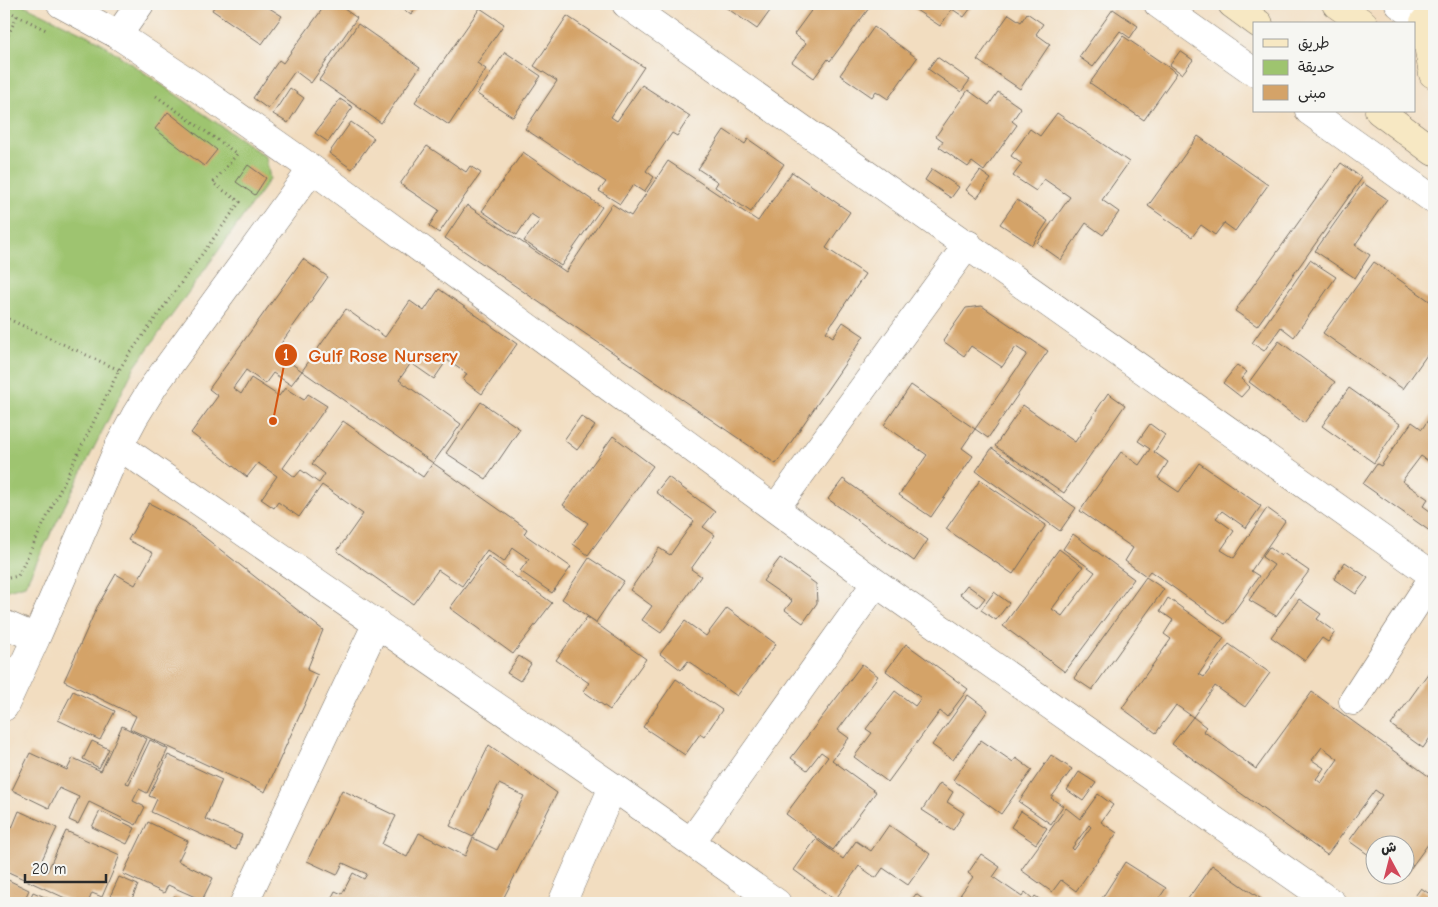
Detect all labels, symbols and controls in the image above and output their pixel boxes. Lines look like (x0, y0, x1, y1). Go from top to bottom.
legend (1253, 22, 1416, 112)
text: طريق (1298, 34, 1330, 52)
text: حديقة (1298, 58, 1335, 76)
text: مبنى (1298, 84, 1326, 103)
callout: Gulf Rose Nursery (274, 338, 468, 372)
text: Gulf Rose Nursery (308, 345, 458, 367)
text: 1 (283, 346, 289, 364)
north arrow (1366, 834, 1416, 884)
text: ش (1380, 838, 1397, 857)
scale bar (25, 852, 106, 884)
text: 20 m (32, 860, 66, 878)

